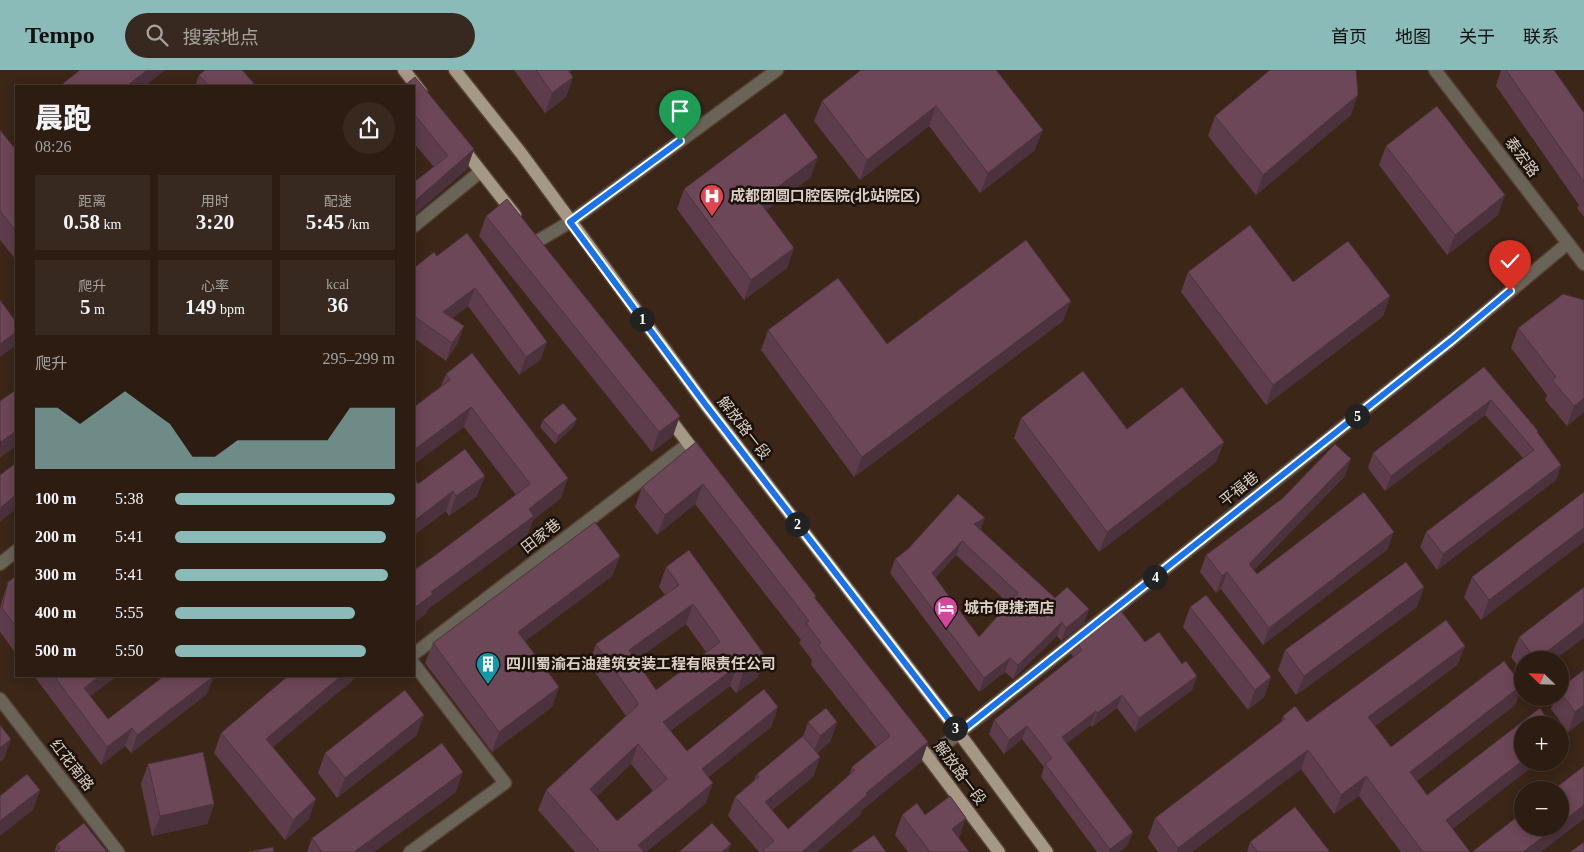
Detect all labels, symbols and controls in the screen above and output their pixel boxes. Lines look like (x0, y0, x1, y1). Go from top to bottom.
search box (125, 13, 475, 58)
icon: search (143, 21, 171, 49)
text: Tempo (25, 22, 95, 48)
text: 搜索地点 (183, 27, 259, 48)
text: 首页 (1331, 27, 1367, 47)
text: 地图 (1395, 27, 1431, 47)
text: 关于 (1459, 27, 1495, 47)
text: 联系 (1523, 27, 1559, 47)
pin (659, 90, 701, 141)
icon: arrive (666, 97, 694, 125)
button: share (343, 102, 395, 154)
text: 晨跑 (35, 103, 91, 134)
street label: 泰宏路 (1502, 134, 1542, 180)
text: 08:26 (35, 138, 71, 155)
hospital icon: 成都团圆口腔医院(北站院区) (699, 183, 725, 217)
place label: 成都团圆口腔医院(北站院区) (730, 187, 920, 205)
text: 距离 (78, 194, 106, 209)
text: 用时 (201, 194, 229, 209)
text: 配速 (324, 194, 352, 209)
text: 0.58 (63, 210, 100, 234)
text: 3:20 (196, 210, 234, 234)
text: 5:45 (306, 210, 344, 234)
text: km (100, 217, 121, 232)
text: /km (344, 217, 370, 232)
pin (1489, 240, 1531, 291)
icon: check (1496, 247, 1524, 275)
text: kcal (326, 277, 349, 292)
text: 爬升 (78, 279, 106, 294)
text: 心率 (201, 279, 229, 294)
text: 36 (327, 293, 348, 317)
text: 5 (80, 295, 90, 319)
text: 149 (185, 295, 217, 319)
text: m (90, 302, 105, 317)
text: bpm (217, 302, 245, 317)
pin: 1 (630, 306, 654, 332)
text: 1 (639, 312, 646, 327)
text: 295–299 m (323, 350, 395, 367)
text: 爬升 (35, 355, 67, 372)
street label: 解放路一段 (715, 394, 773, 462)
pin: 5 (1344, 404, 1370, 428)
text: 5 (1354, 409, 1361, 424)
street label: 平福巷 (1216, 469, 1262, 509)
text: 100 m (35, 490, 76, 507)
text: 5:38 (115, 490, 143, 507)
pin: 2 (784, 512, 810, 536)
street label: 田家巷 (518, 516, 564, 556)
text: 2 (794, 517, 801, 532)
text: 200 m (35, 528, 76, 545)
text: 5:41 (115, 528, 143, 545)
pin: 4 (1142, 564, 1168, 590)
text: 300 m (35, 566, 76, 583)
text: 5:41 (115, 566, 143, 583)
text: 4 (1152, 570, 1159, 585)
hotel icon: 城市便捷酒店 (933, 595, 959, 629)
place label: 城市便捷酒店 (964, 599, 1054, 616)
text: 400 m (35, 604, 76, 621)
text: 5:55 (115, 604, 143, 621)
text: 500 m (35, 642, 76, 659)
text: 5:50 (115, 642, 143, 659)
building icon: 四川蜀渝石油建筑安装工程有限责任公司 (475, 651, 501, 685)
north arrow (1514, 651, 1569, 706)
map controls (1514, 651, 1569, 836)
place label: 四川蜀渝石油建筑安装工程有限责任公司 (506, 656, 776, 672)
pin: 3 (942, 716, 968, 740)
button: + (1514, 716, 1569, 771)
text: 3 (952, 721, 959, 736)
street label: 红花南路 (47, 736, 97, 794)
street label: 解放路一段 (931, 738, 989, 808)
button: − (1514, 781, 1569, 836)

